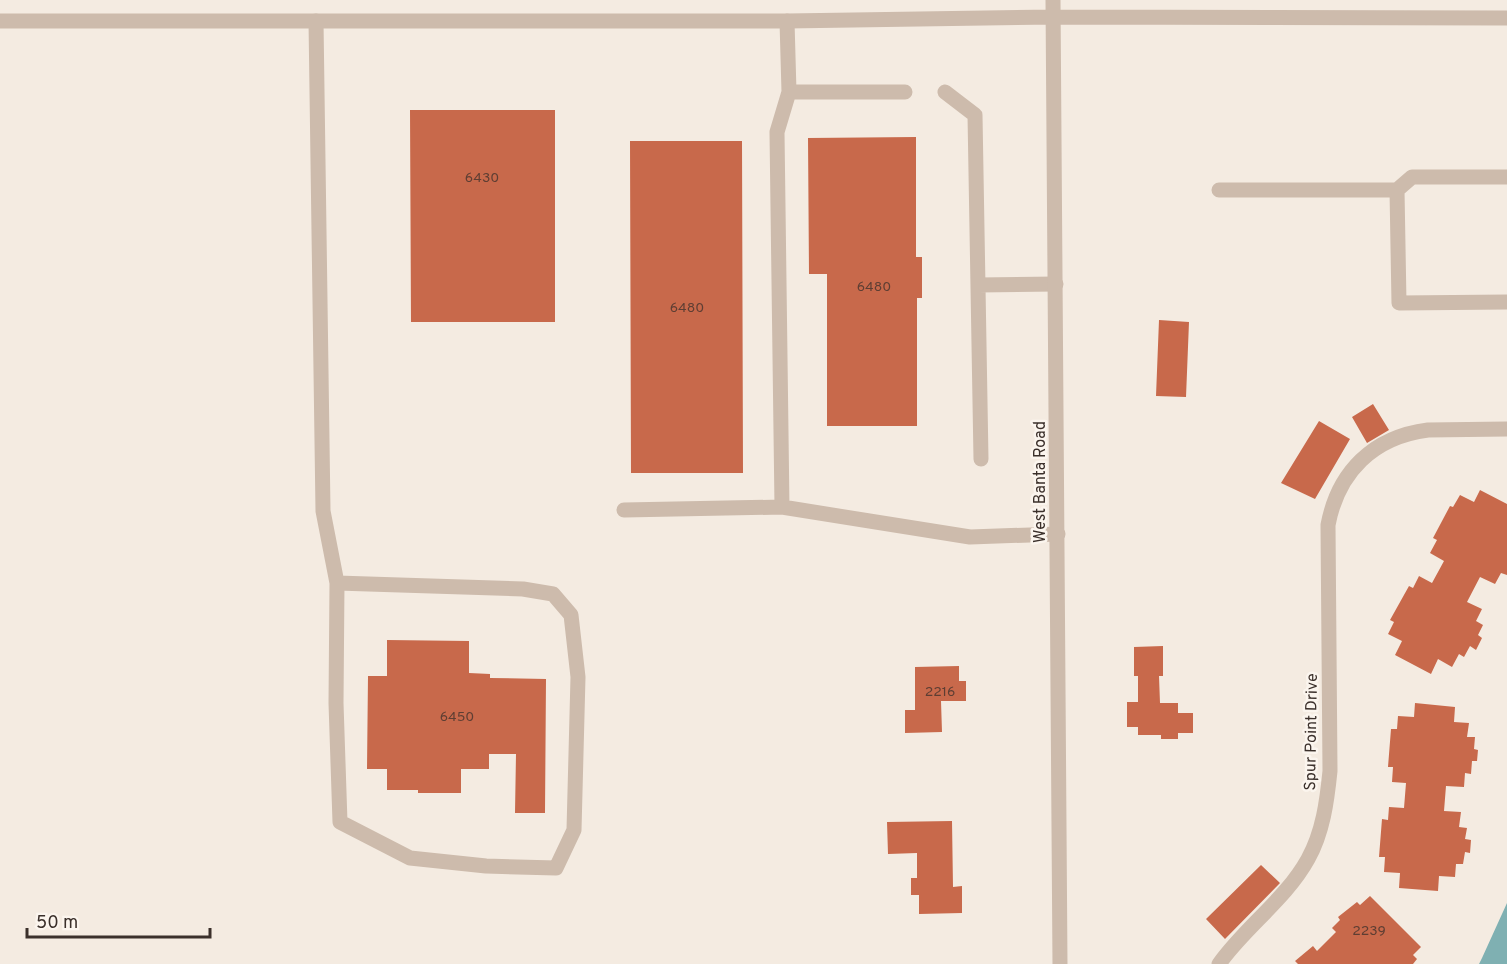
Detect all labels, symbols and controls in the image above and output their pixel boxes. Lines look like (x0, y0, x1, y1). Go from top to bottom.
house number: 6430 (465, 170, 499, 187)
house number: 6480 (857, 279, 891, 296)
house number: 6480 (670, 300, 704, 317)
street label: West Banta Road (1031, 421, 1051, 543)
street label: Spur Point Drive (1301, 673, 1323, 791)
house number: 2216 (925, 684, 955, 701)
house number: 6450 (440, 709, 474, 726)
scale bar (27, 901, 210, 939)
text: 50 m (36, 912, 78, 935)
house number: 2239 (1352, 923, 1386, 940)

